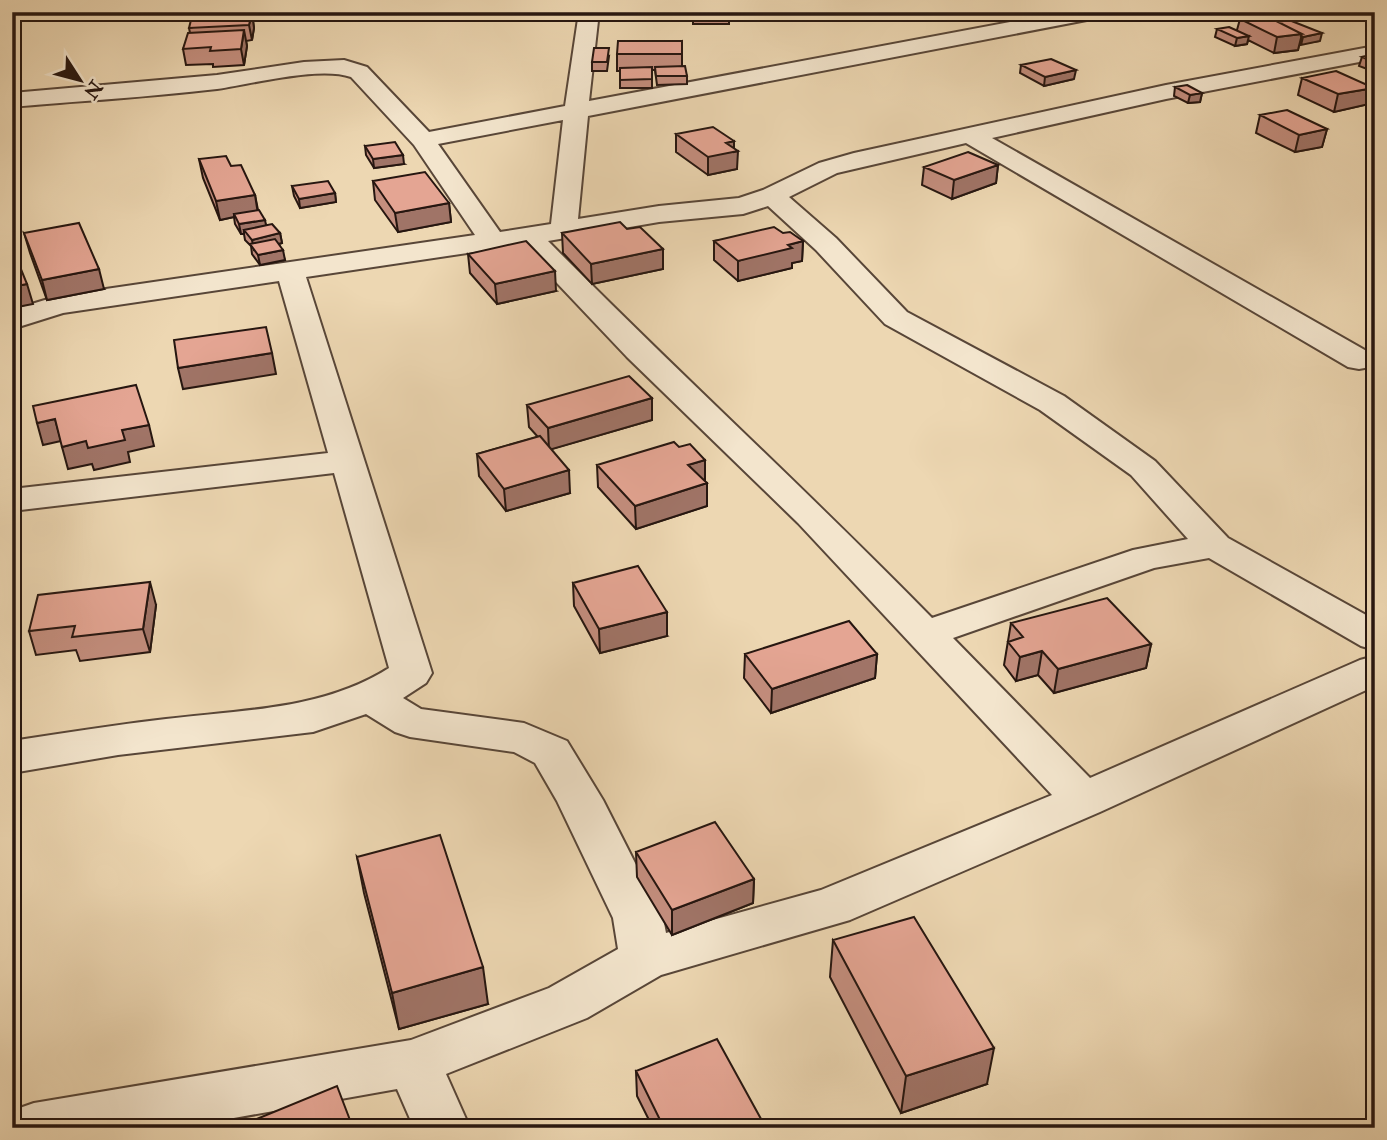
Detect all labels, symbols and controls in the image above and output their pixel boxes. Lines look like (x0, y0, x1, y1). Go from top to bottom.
north arrow (46, 46, 116, 116)
text: N (78, 75, 108, 104)

